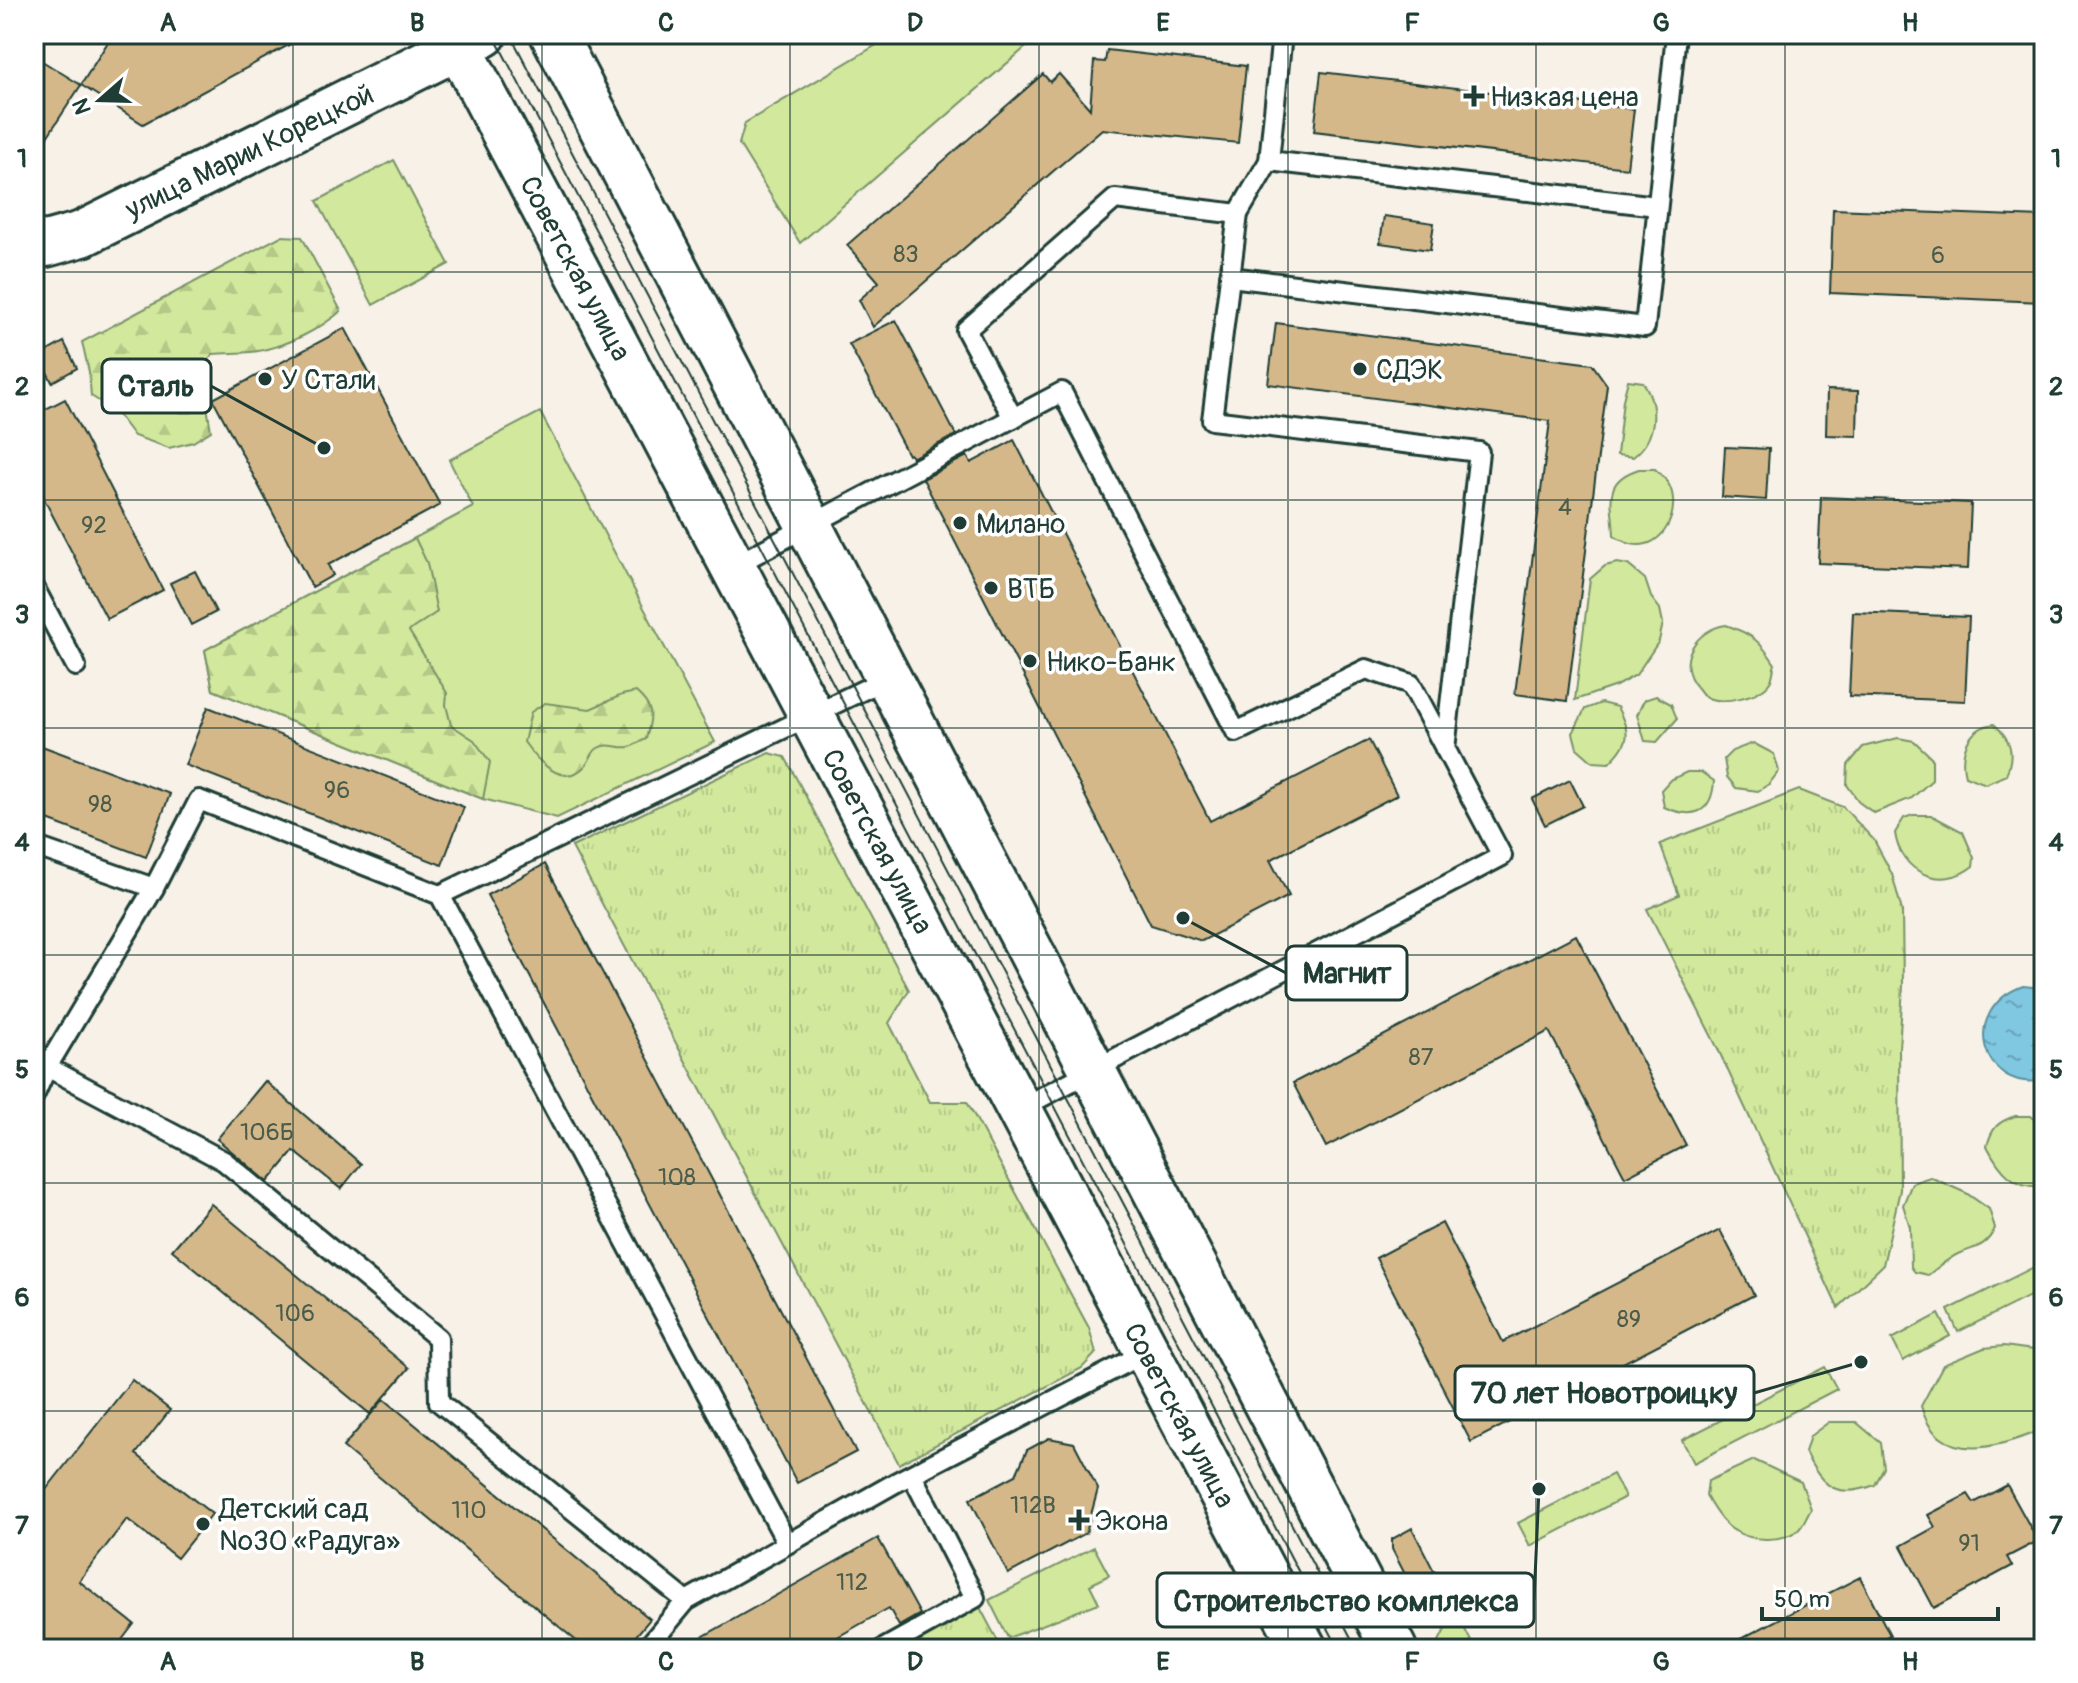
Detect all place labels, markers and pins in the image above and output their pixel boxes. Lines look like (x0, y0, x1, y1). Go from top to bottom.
place label: Низкая цена (1490, 80, 1639, 115)
marker: Низкая цена (1465, 87, 1483, 105)
place label: СДЭК (1376, 353, 1443, 388)
callout: Сталь (102, 359, 211, 413)
marker: СДЭК (1351, 360, 1369, 378)
place label: У Стали (281, 363, 375, 398)
marker: У Стали (256, 370, 274, 388)
place label: Милано (976, 507, 1065, 542)
marker: Милано (951, 514, 969, 532)
place label: ВТБ (1007, 572, 1055, 607)
marker: ВТБ (982, 579, 1000, 597)
place label: Нико-Банк (1046, 645, 1176, 680)
marker: Нико-Банк (1021, 652, 1039, 670)
callout: Магнит (1286, 946, 1407, 1000)
callout: 70 лет Новотроицку (1455, 1366, 1754, 1420)
place label: Детский сад №30 «Радуга» (218, 1492, 400, 1559)
place label: Экона (1095, 1504, 1168, 1539)
marker: Экона (1070, 1511, 1088, 1529)
marker: Детский сад №30 «Радуга» (194, 1515, 212, 1533)
callout: Строительство комплекса (1157, 1573, 1534, 1627)

